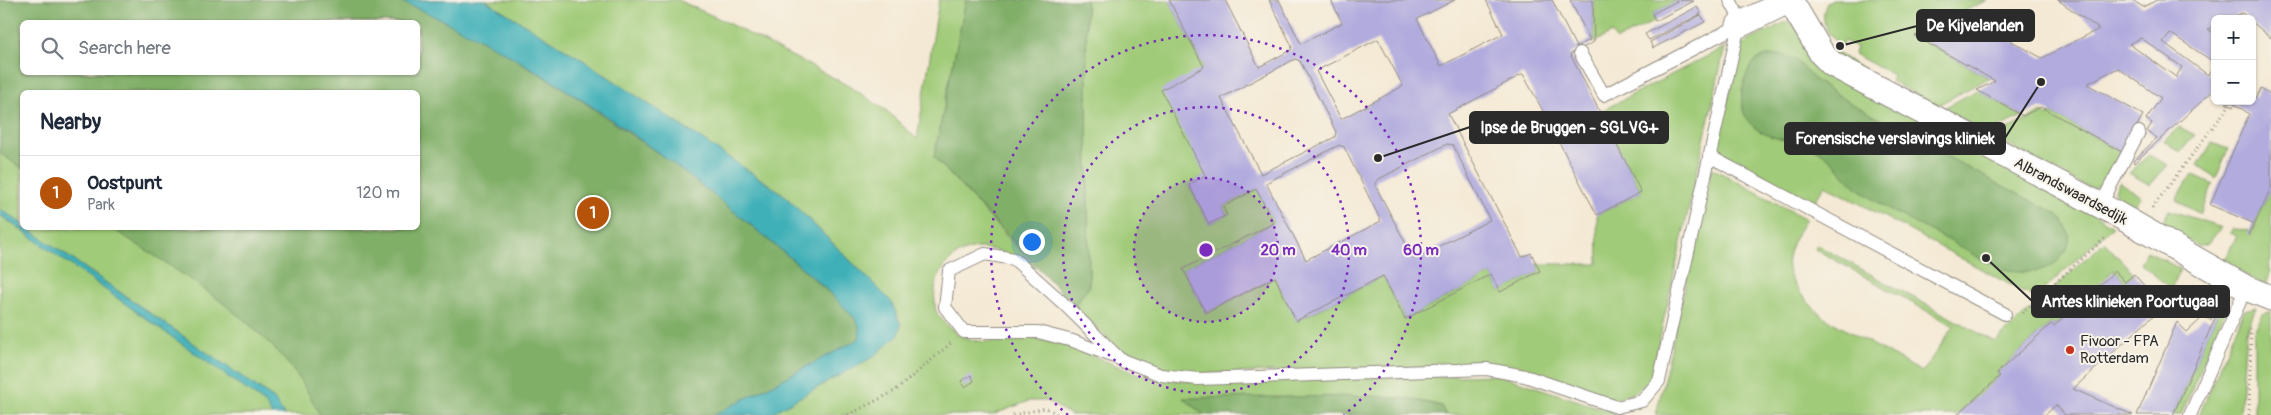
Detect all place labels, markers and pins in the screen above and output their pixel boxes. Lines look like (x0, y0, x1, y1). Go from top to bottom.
callout: De Kijvelanden (1917, 10, 2034, 41)
callout: Ipse de Bruggen - SGLVG+ (1470, 112, 1668, 143)
callout: Forensische verslavings kliniek (1785, 123, 2005, 154)
pin: 1 (577, 194, 609, 232)
centre of rings (1197, 241, 1215, 259)
callout: Antes klinieken Poortugaal (2032, 286, 2229, 317)
place label: Fivoor - FPA Rotterdam (2080, 332, 2159, 368)
marker: Fivoor - FPA Rotterdam (2064, 344, 2076, 356)

